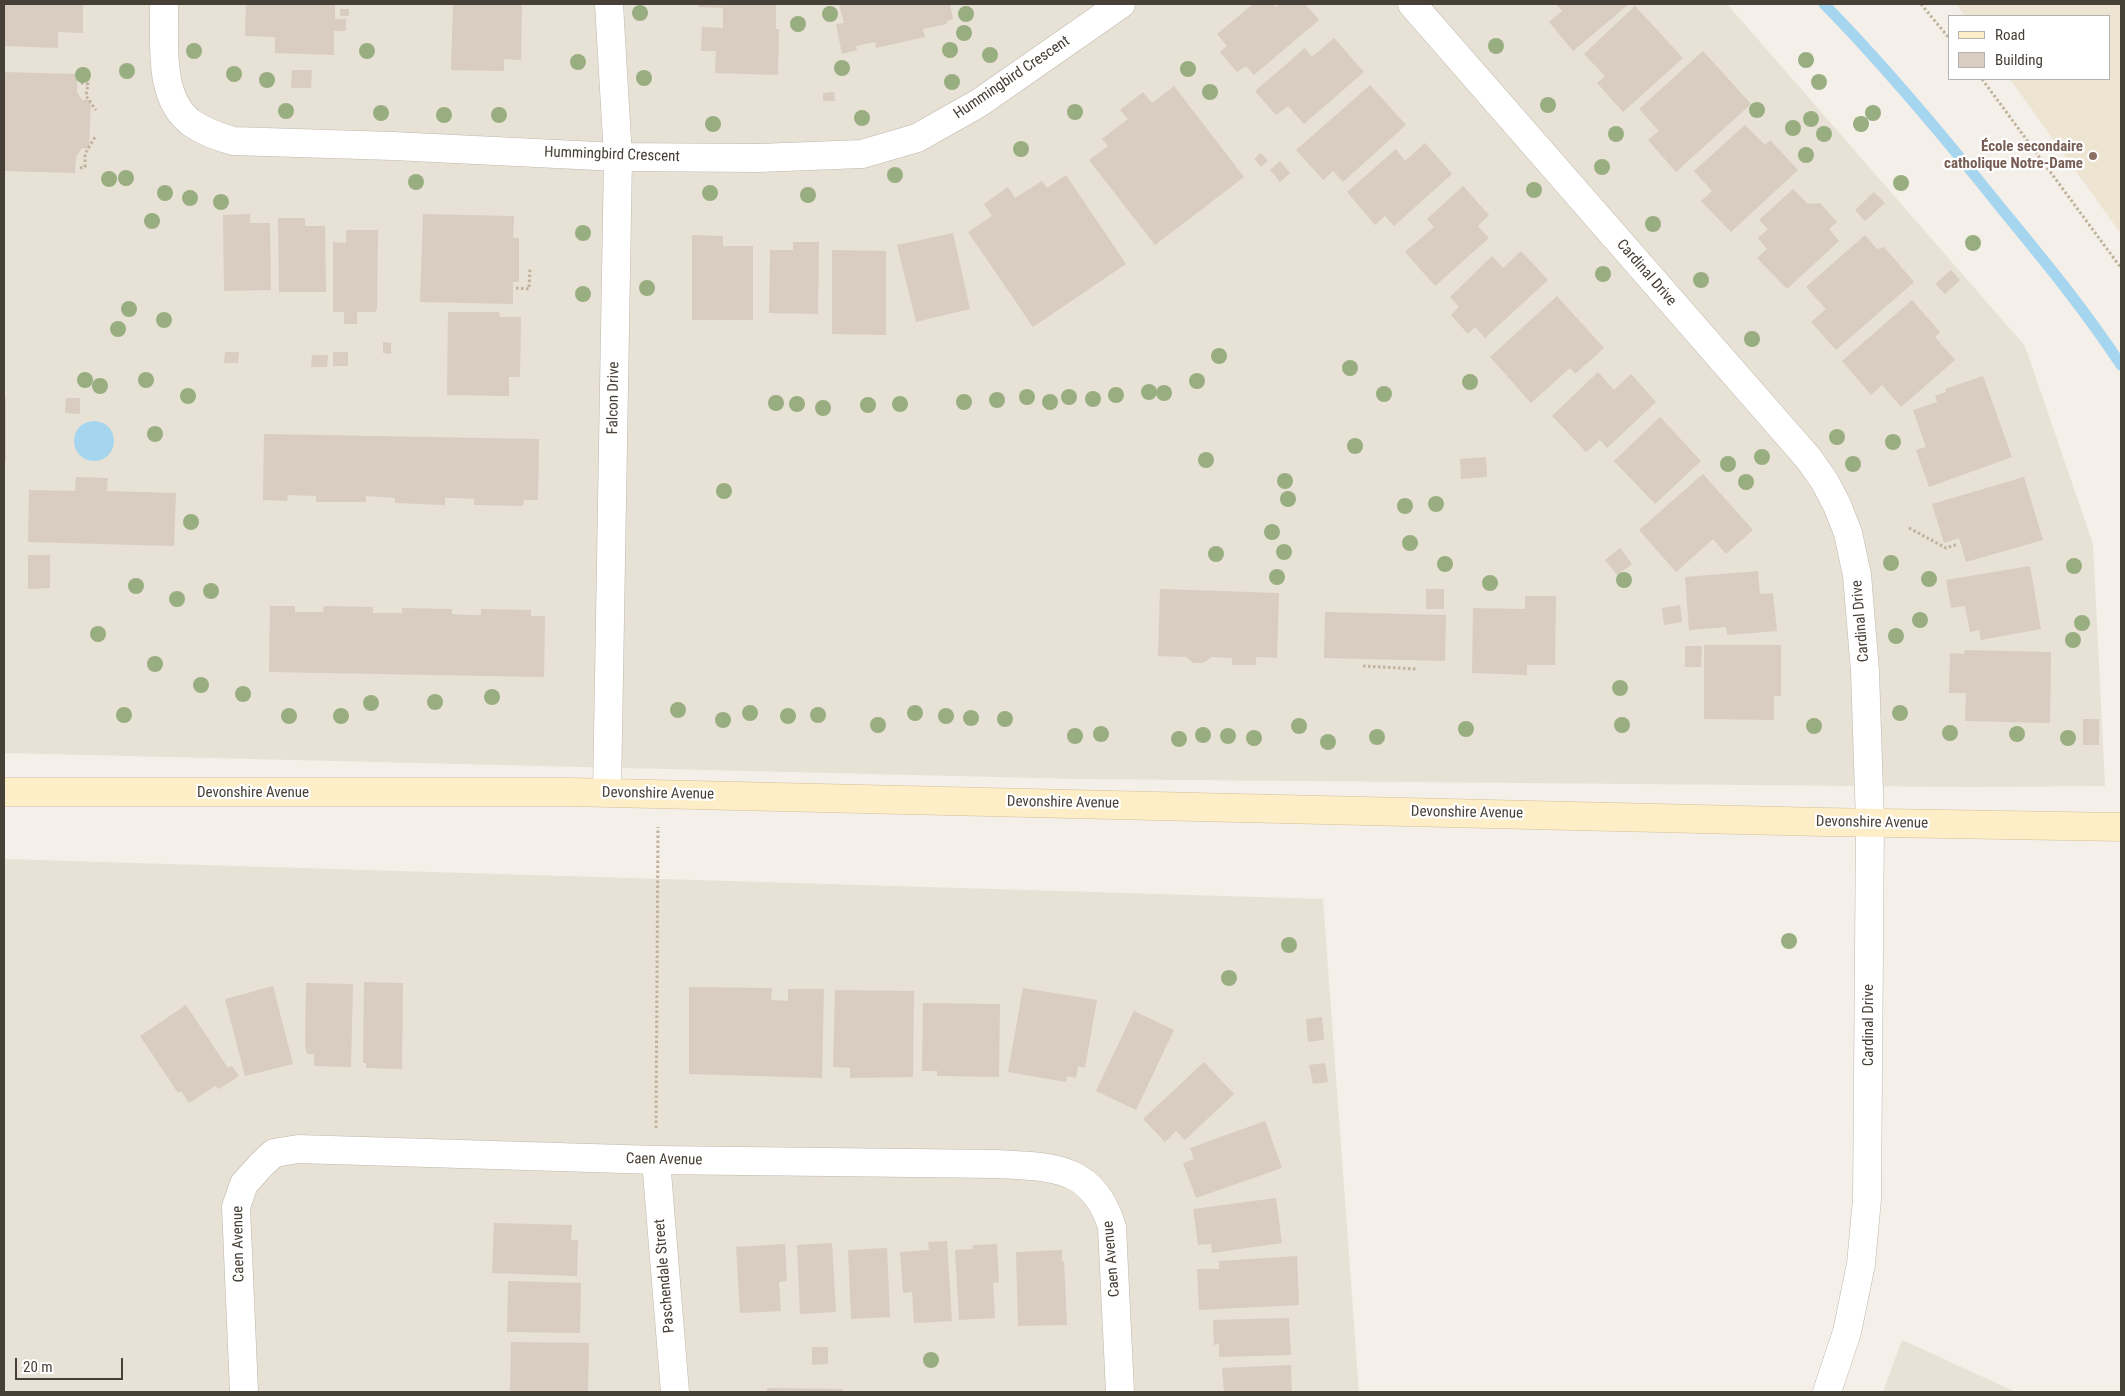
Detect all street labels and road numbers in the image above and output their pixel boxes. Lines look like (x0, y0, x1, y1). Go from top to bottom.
street label: Hummingbird Crescent (951, 33, 1073, 123)
street label: Hummingbird Crescent (544, 144, 680, 166)
street label: Cardinal Drive (1612, 236, 1680, 310)
street label: Falcon Drive (604, 362, 624, 434)
street label: Cardinal Drive (1848, 579, 1874, 663)
street label: Devonshire Avenue (197, 784, 309, 802)
street label: Devonshire Avenue (602, 784, 714, 804)
street label: Devonshire Avenue (1007, 793, 1119, 813)
street label: Devonshire Avenue (1411, 803, 1523, 823)
street label: Devonshire Avenue (1816, 813, 1928, 833)
street label: Cardinal Drive (1860, 984, 1878, 1066)
street label: Caen Avenue (626, 1150, 702, 1170)
street label: Caen Avenue (229, 1206, 249, 1282)
street label: Paschendale Street (651, 1218, 679, 1334)
street label: Caen Avenue (1100, 1220, 1124, 1298)

